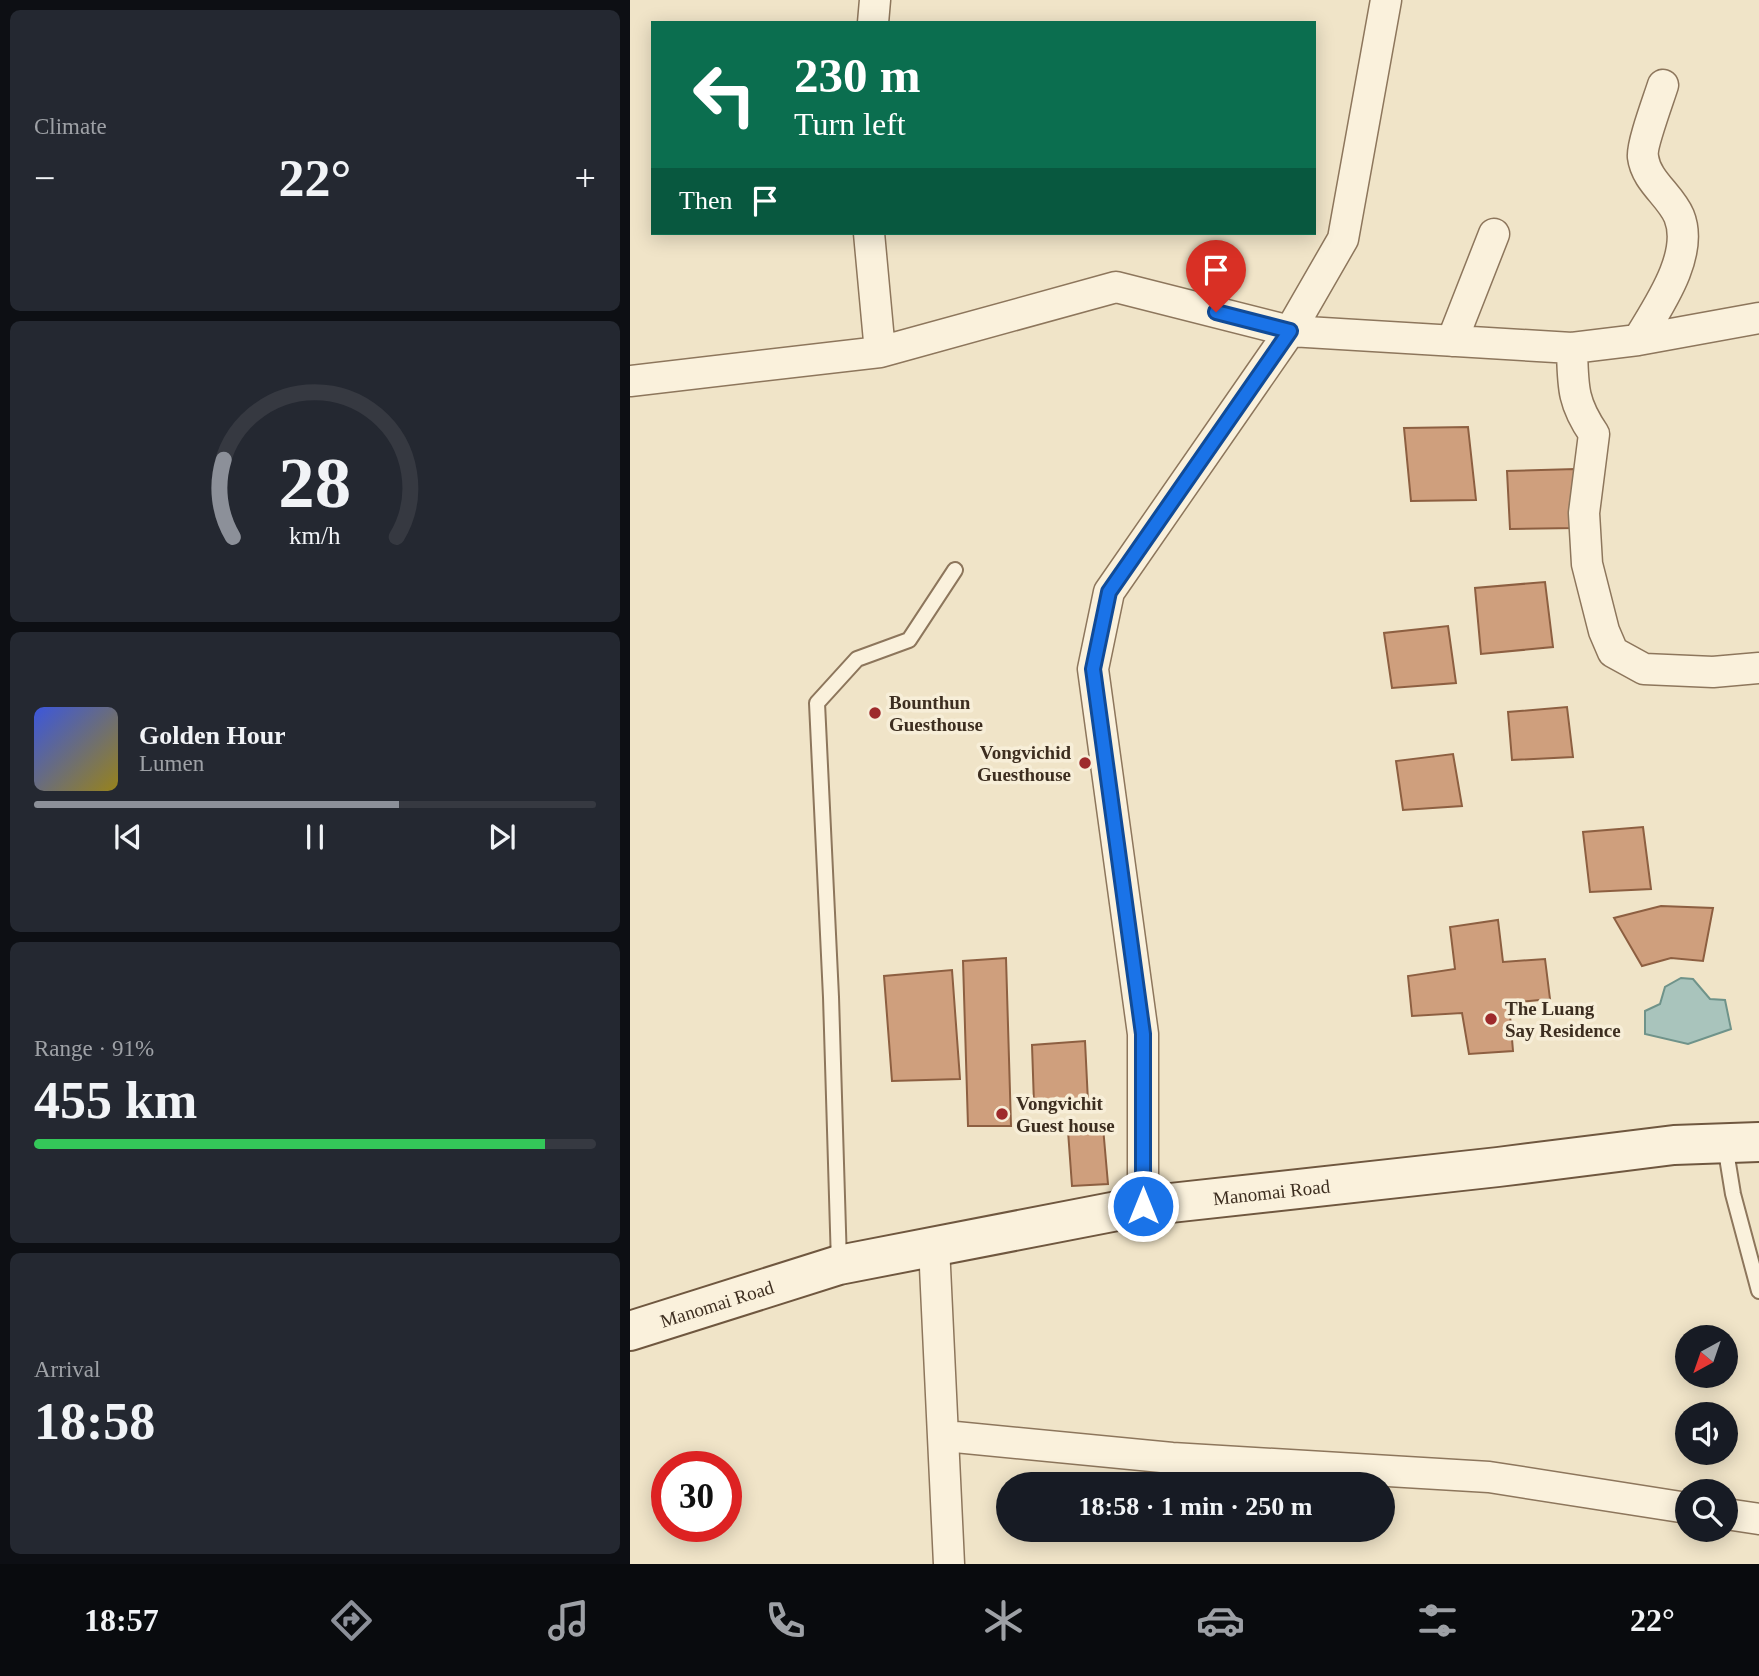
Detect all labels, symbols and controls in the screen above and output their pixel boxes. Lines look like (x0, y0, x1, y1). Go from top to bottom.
text: 230 m (794, 48, 921, 103)
icon: left (679, 49, 770, 140)
text: Turn left (794, 106, 906, 142)
text: Climate (34, 114, 107, 139)
text: 22° (279, 150, 351, 207)
text: − (34, 157, 55, 199)
text: + (575, 157, 596, 199)
icon: arrive (746, 182, 784, 220)
text: Then (679, 186, 732, 215)
pin (1186, 240, 1246, 312)
icon: arrive (1197, 251, 1235, 289)
text: 28 (279, 443, 351, 524)
text: km/h (289, 522, 341, 549)
place label: Bounthun Guesthouse (889, 692, 983, 735)
marker: Bounthun Guesthouse (867, 705, 883, 721)
text: Golden Hour (139, 721, 286, 750)
place label: Vongvichid Guesthouse (977, 742, 1071, 785)
text: Lumen (139, 751, 204, 776)
marker: Vongvichid Guesthouse (1077, 755, 1093, 771)
icon: previous (109, 818, 147, 856)
icon: pause (296, 818, 334, 856)
icon: next (483, 818, 521, 856)
place label: The Luang Say Residence (1505, 998, 1621, 1041)
marker: The Luang Say Residence (1483, 1011, 1499, 1027)
text: Range · 91% (34, 1036, 154, 1061)
text: 455 km (34, 1072, 197, 1129)
place label: Vongvichit Guest house (1016, 1093, 1115, 1136)
marker: Vongvichit Guest house (994, 1106, 1010, 1122)
position arrow (1106, 1169, 1180, 1243)
street label: Manomai Road (1212, 1175, 1332, 1209)
street label: Manomai Road (658, 1276, 777, 1332)
north arrow (1675, 1325, 1738, 1388)
map controls (1675, 1325, 1738, 1542)
text: Arrival (34, 1357, 100, 1382)
text: 18:58 (34, 1393, 155, 1450)
button: sound (1675, 1402, 1738, 1465)
speed limit sign: 30 (651, 1451, 742, 1542)
button: search (1675, 1479, 1738, 1542)
text: 18:58 · 1 min · 250 m (1079, 1492, 1313, 1521)
icon: directions (327, 1596, 376, 1645)
icon: music (544, 1596, 593, 1645)
icon: phone (761, 1596, 810, 1645)
icon: climate (979, 1596, 1028, 1645)
icon: car (1196, 1596, 1245, 1645)
icon: filters (1413, 1596, 1462, 1645)
text: 18:57 (84, 1602, 159, 1638)
text: 22° (1630, 1602, 1675, 1638)

